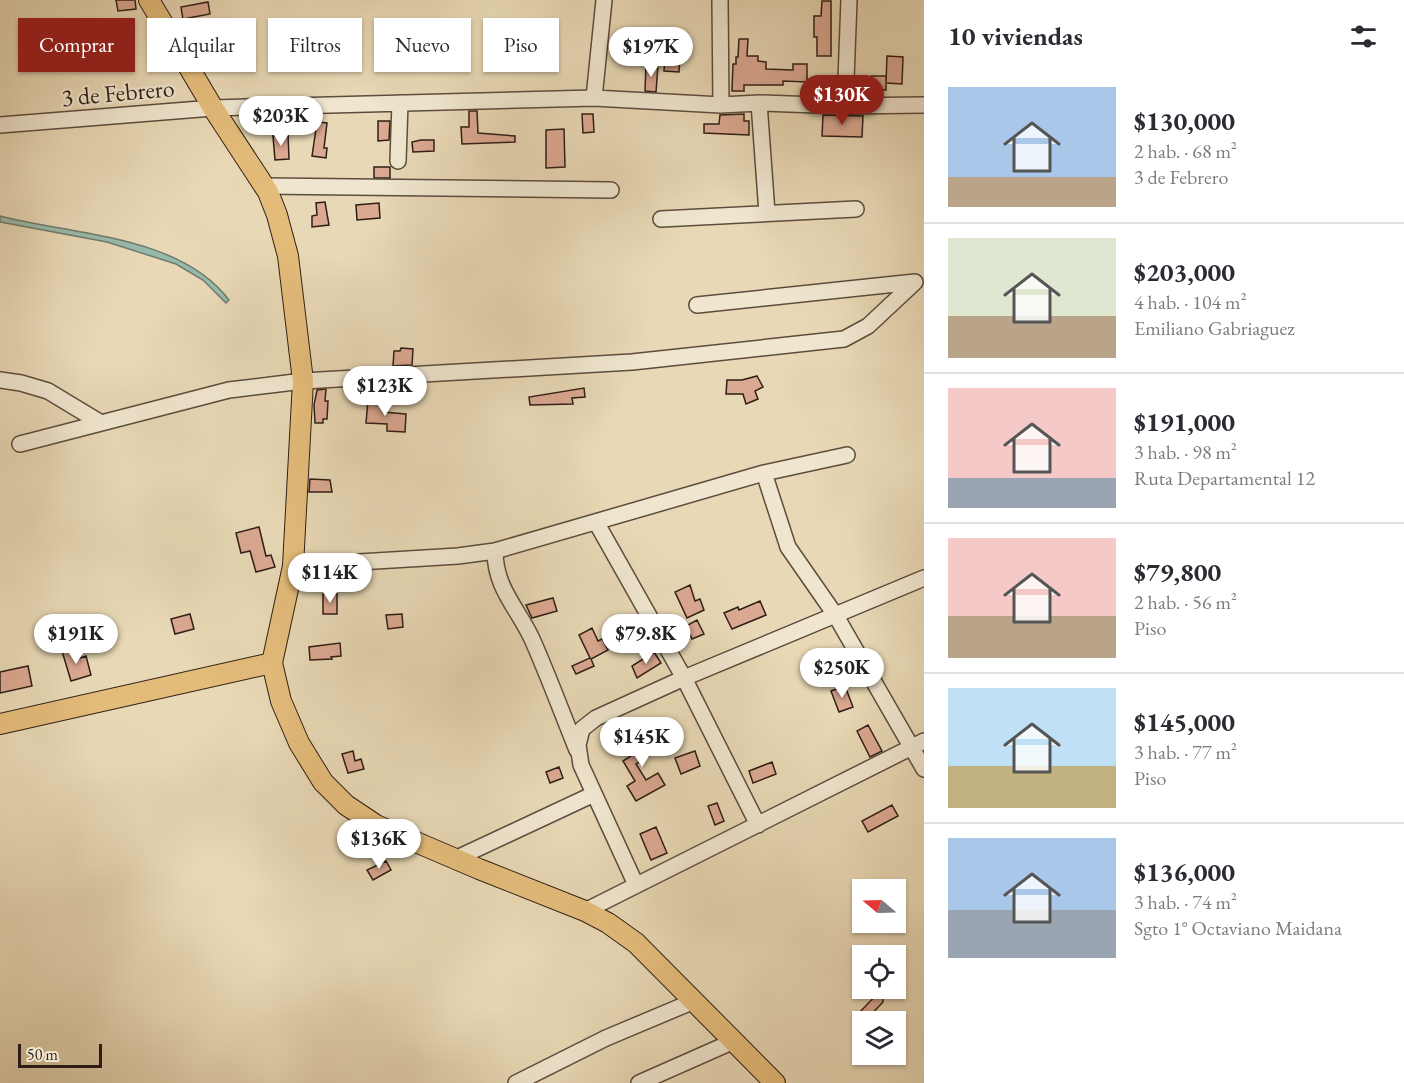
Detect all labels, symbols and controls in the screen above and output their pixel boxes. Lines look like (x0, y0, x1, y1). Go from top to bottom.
chip: Comprar (18, 18, 135, 72)
chip: Alquilar (147, 18, 256, 72)
chip: Filtros (268, 18, 362, 72)
chip: Nuevo (374, 18, 471, 72)
chip: Piso (483, 18, 559, 72)
text: 10 viviendas (948, 19, 1083, 53)
icon: filters (1347, 20, 1380, 53)
pin: $197K (609, 27, 693, 78)
text: $197K (623, 33, 679, 59)
street label: 3 de Febrero (60, 72, 176, 113)
pin: $130K (800, 75, 884, 126)
text: $130K (814, 81, 870, 107)
pin: $203K (239, 96, 323, 147)
text: $203K (253, 102, 309, 128)
text: $130,000 (1134, 104, 1235, 138)
icon: home (996, 111, 1068, 183)
text: 2 hab. · 68 m² (1134, 138, 1237, 164)
text: 3 de Febrero (1134, 164, 1228, 190)
text: $203,000 (1134, 255, 1235, 289)
icon: home (996, 262, 1068, 334)
text: 4 hab. · 104 m² (1134, 289, 1247, 315)
text: Emiliano Gabriaguez (1134, 315, 1295, 341)
pin: $123K (343, 366, 427, 417)
text: $123K (357, 372, 413, 398)
text: $191,000 (1134, 405, 1235, 439)
icon: home (996, 412, 1068, 484)
text: 3 hab. · 98 m² (1134, 439, 1237, 465)
text: Ruta Departamental 12 (1134, 465, 1315, 491)
pin: $114K (288, 553, 372, 604)
text: $79,800 (1134, 555, 1221, 589)
text: $114K (302, 559, 358, 585)
icon: home (996, 562, 1068, 634)
text: 2 hab. · 56 m² (1134, 589, 1237, 615)
pin: $191K (34, 614, 118, 665)
pin: $79.8K (597, 614, 695, 665)
text: Piso (1134, 615, 1166, 641)
text: $191K (48, 620, 104, 646)
text: $79.8K (615, 620, 677, 646)
pin: $250K (800, 648, 884, 699)
text: $250K (814, 654, 870, 680)
text: $145,000 (1134, 705, 1235, 739)
icon: home (996, 712, 1068, 784)
pin: $145K (600, 717, 684, 768)
text: $145K (614, 723, 670, 749)
text: 3 hab. · 77 m² (1134, 739, 1237, 765)
text: Piso (1134, 765, 1166, 791)
pin: $136K (337, 819, 421, 870)
text: $136K (351, 825, 407, 851)
text: $136,000 (1134, 855, 1235, 889)
icon: home (996, 862, 1068, 934)
north arrow (852, 879, 906, 933)
map controls (852, 879, 906, 1065)
text: 3 hab. · 74 m² (1134, 889, 1237, 915)
text: Sgto 1° Octaviano Maidana (1134, 915, 1342, 941)
button: locate (852, 945, 906, 999)
button: layers (852, 1011, 906, 1065)
scale bar (18, 1041, 102, 1068)
text: 50 m (27, 1044, 58, 1065)

